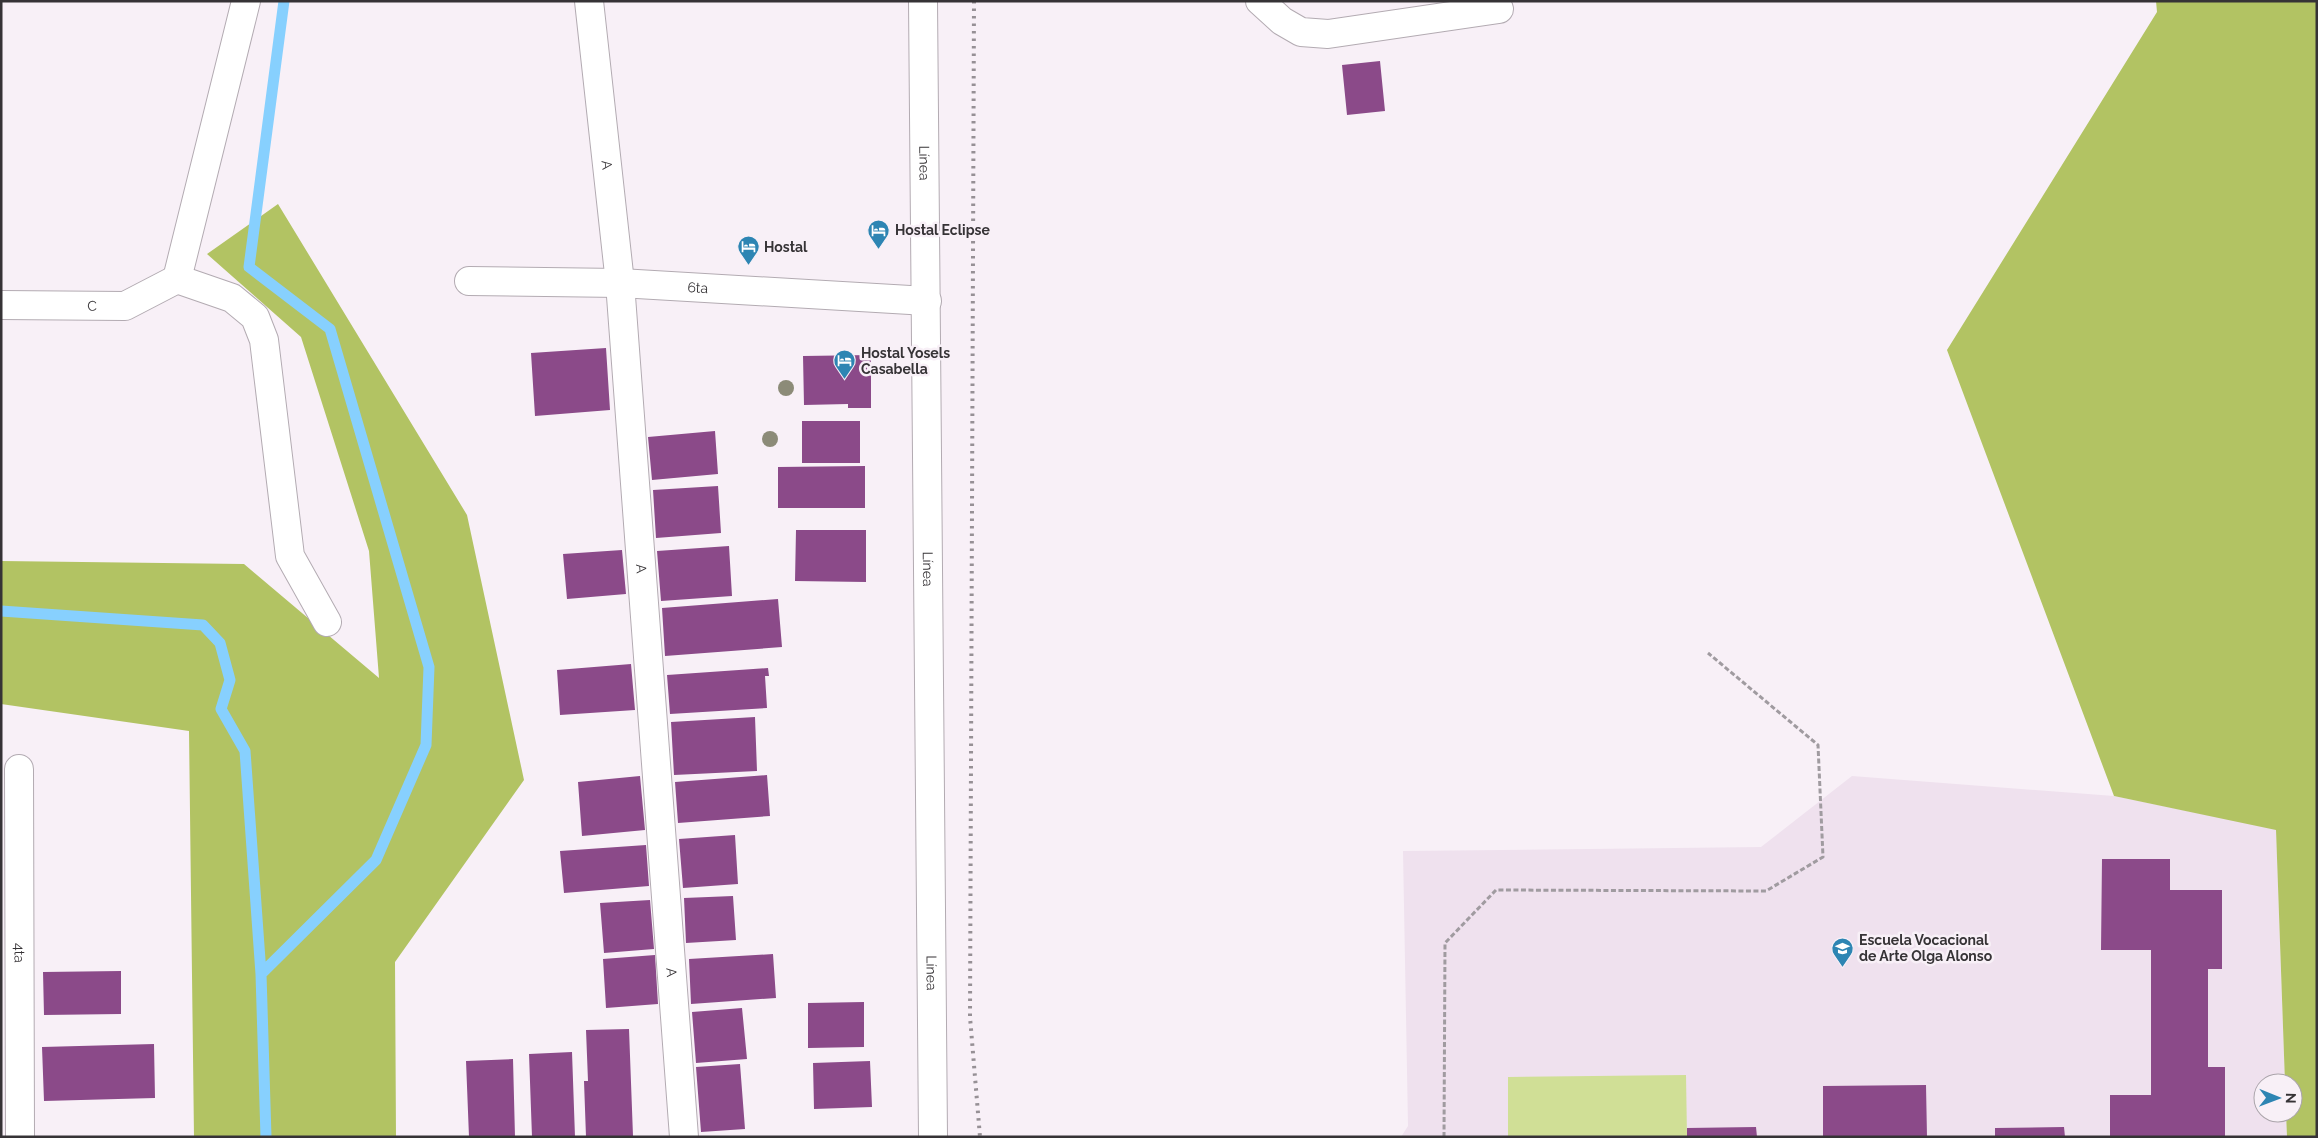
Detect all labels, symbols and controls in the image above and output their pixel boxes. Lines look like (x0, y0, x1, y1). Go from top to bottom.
street label: Línea (916, 145, 933, 181)
street label: A (599, 159, 616, 171)
hotel icon: Hostal Eclipse (867, 218, 891, 249)
place label: Hostal Eclipse (895, 222, 990, 238)
hotel icon: Hostal (736, 235, 760, 266)
place label: Hostal (764, 239, 808, 255)
street label: 6ta (687, 279, 709, 296)
street label: C (87, 298, 97, 314)
place label: Hostal Yosels Casabella (861, 345, 950, 377)
hotel icon: Hostal Yosels Casabella (833, 349, 857, 380)
street label: Línea (920, 551, 936, 587)
street label: A (633, 563, 650, 574)
place label: Escuela Vocacional de Arte Olga Alonso (1859, 932, 1993, 964)
school or university icon: Escuela Vocacional de Arte Olga Alonso (1831, 936, 1855, 967)
street label: 4ta (11, 943, 28, 963)
street label: Línea (923, 955, 940, 991)
street label: A (663, 967, 680, 978)
north arrow (2253, 1073, 2303, 1123)
text: N (2283, 1093, 2299, 1104)

